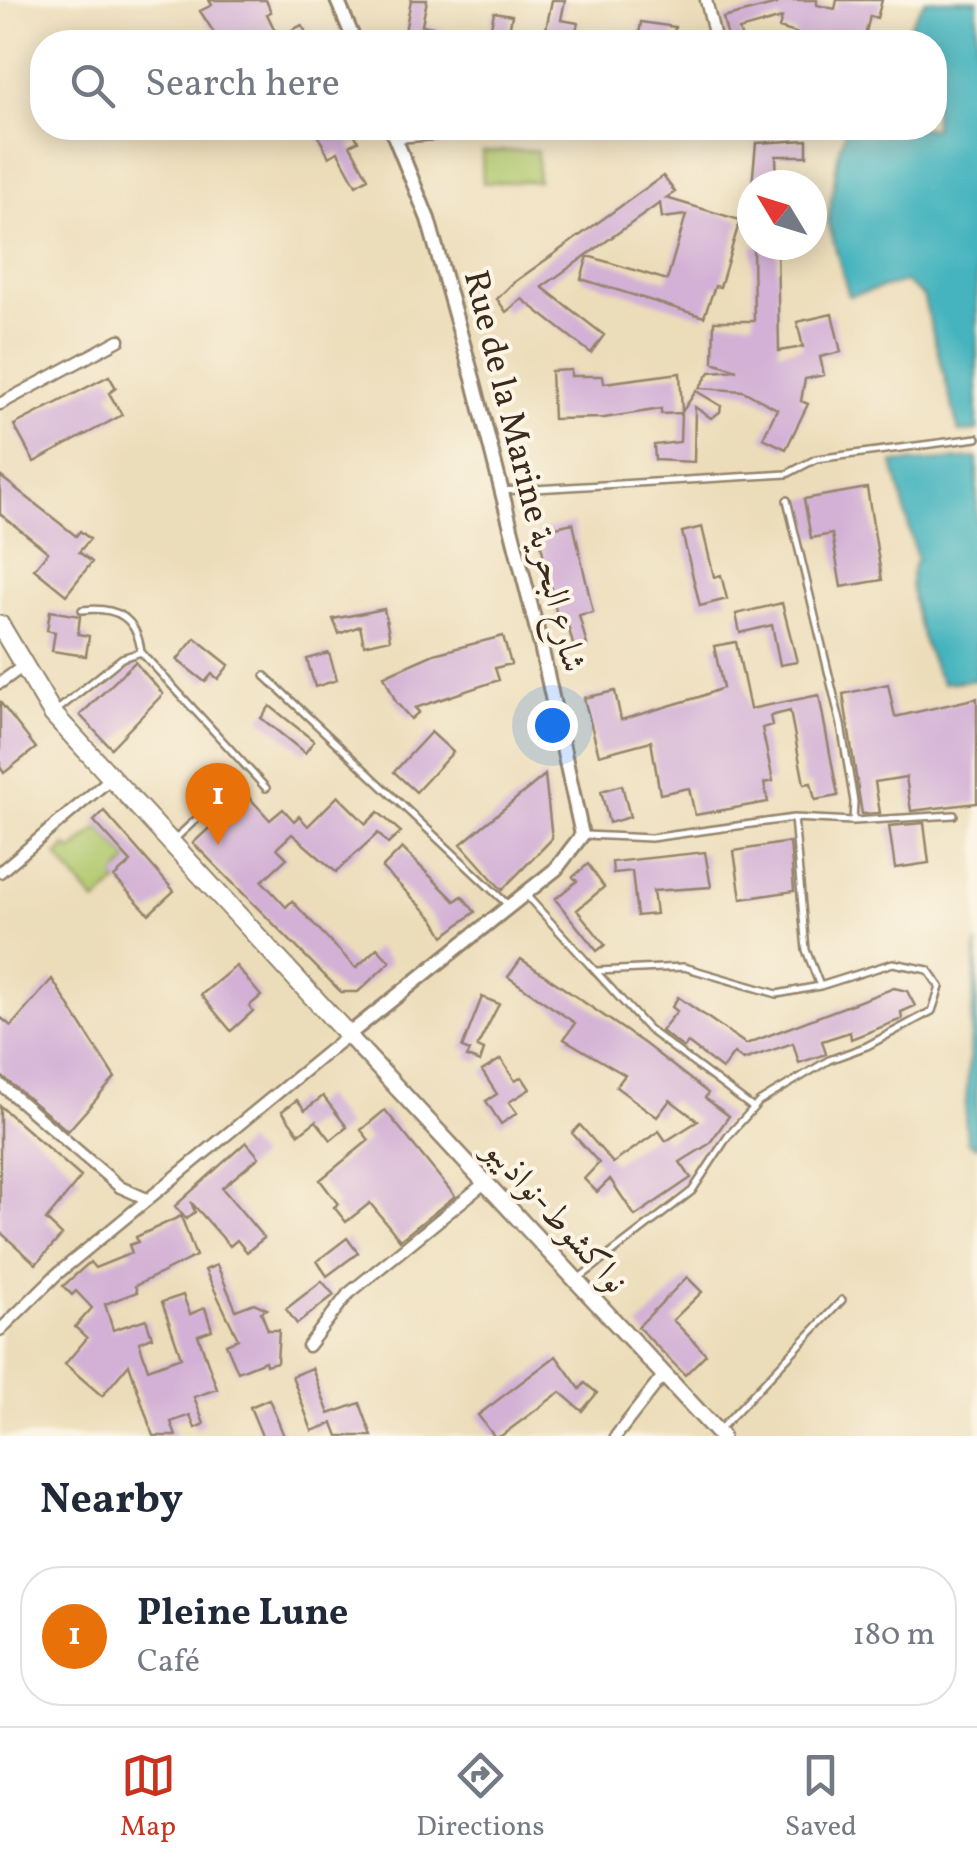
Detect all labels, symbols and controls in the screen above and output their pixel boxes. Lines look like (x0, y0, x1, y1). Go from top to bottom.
search box (30, 30, 947, 140)
icon: search (65, 58, 120, 113)
text: Search here (145, 59, 340, 112)
north arrow (737, 170, 827, 260)
street label: Rue de la Marine شارع البحرية (448, 266, 596, 678)
your location (527, 700, 578, 751)
pin: 1 (186, 762, 250, 845)
street label: نواكشوط-نواذيبو (470, 1127, 638, 1305)
text: Nearby (40, 1472, 183, 1531)
text: Pleine Lune (137, 1588, 348, 1641)
text: 1 (68, 1614, 81, 1658)
text: 180 m (852, 1614, 935, 1658)
text: Café (137, 1641, 200, 1685)
tab: Map (120, 1748, 176, 1847)
tab: Directions (416, 1748, 545, 1847)
tab: Saved (785, 1748, 857, 1847)

